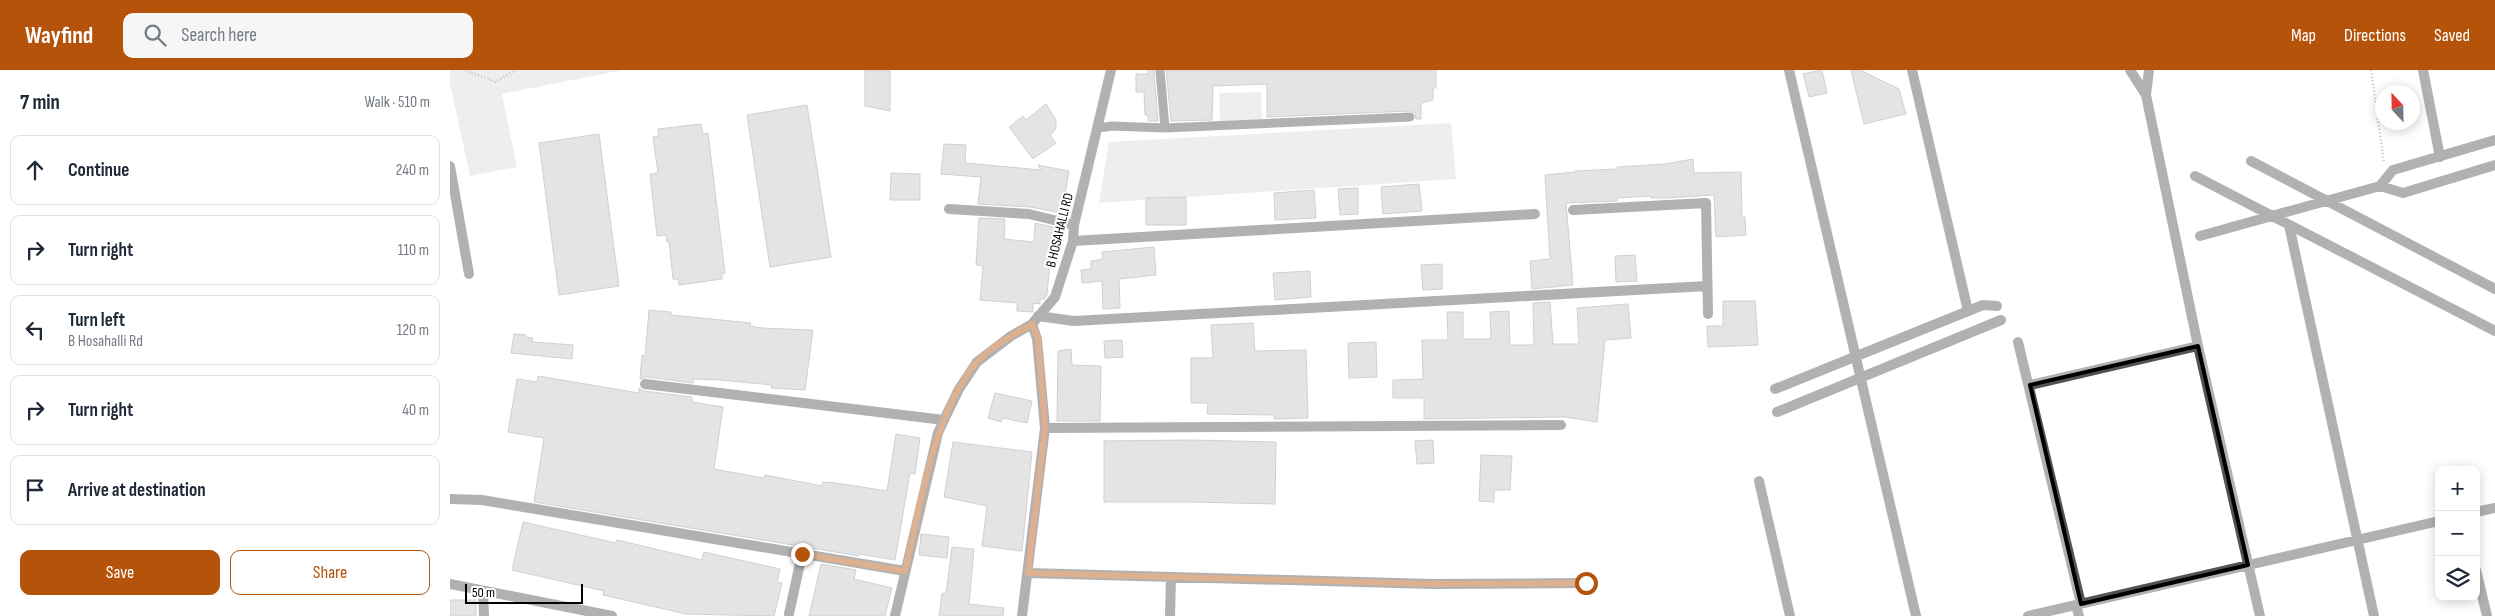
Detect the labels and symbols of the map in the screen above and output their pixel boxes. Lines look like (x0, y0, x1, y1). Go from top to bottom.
north arrow (2375, 85, 2420, 130)
street label: B HOSAHALLI RD (1042, 191, 1077, 269)
route end (791, 543, 814, 566)
route start (1575, 572, 1598, 595)
scale bar (465, 581, 582, 604)

